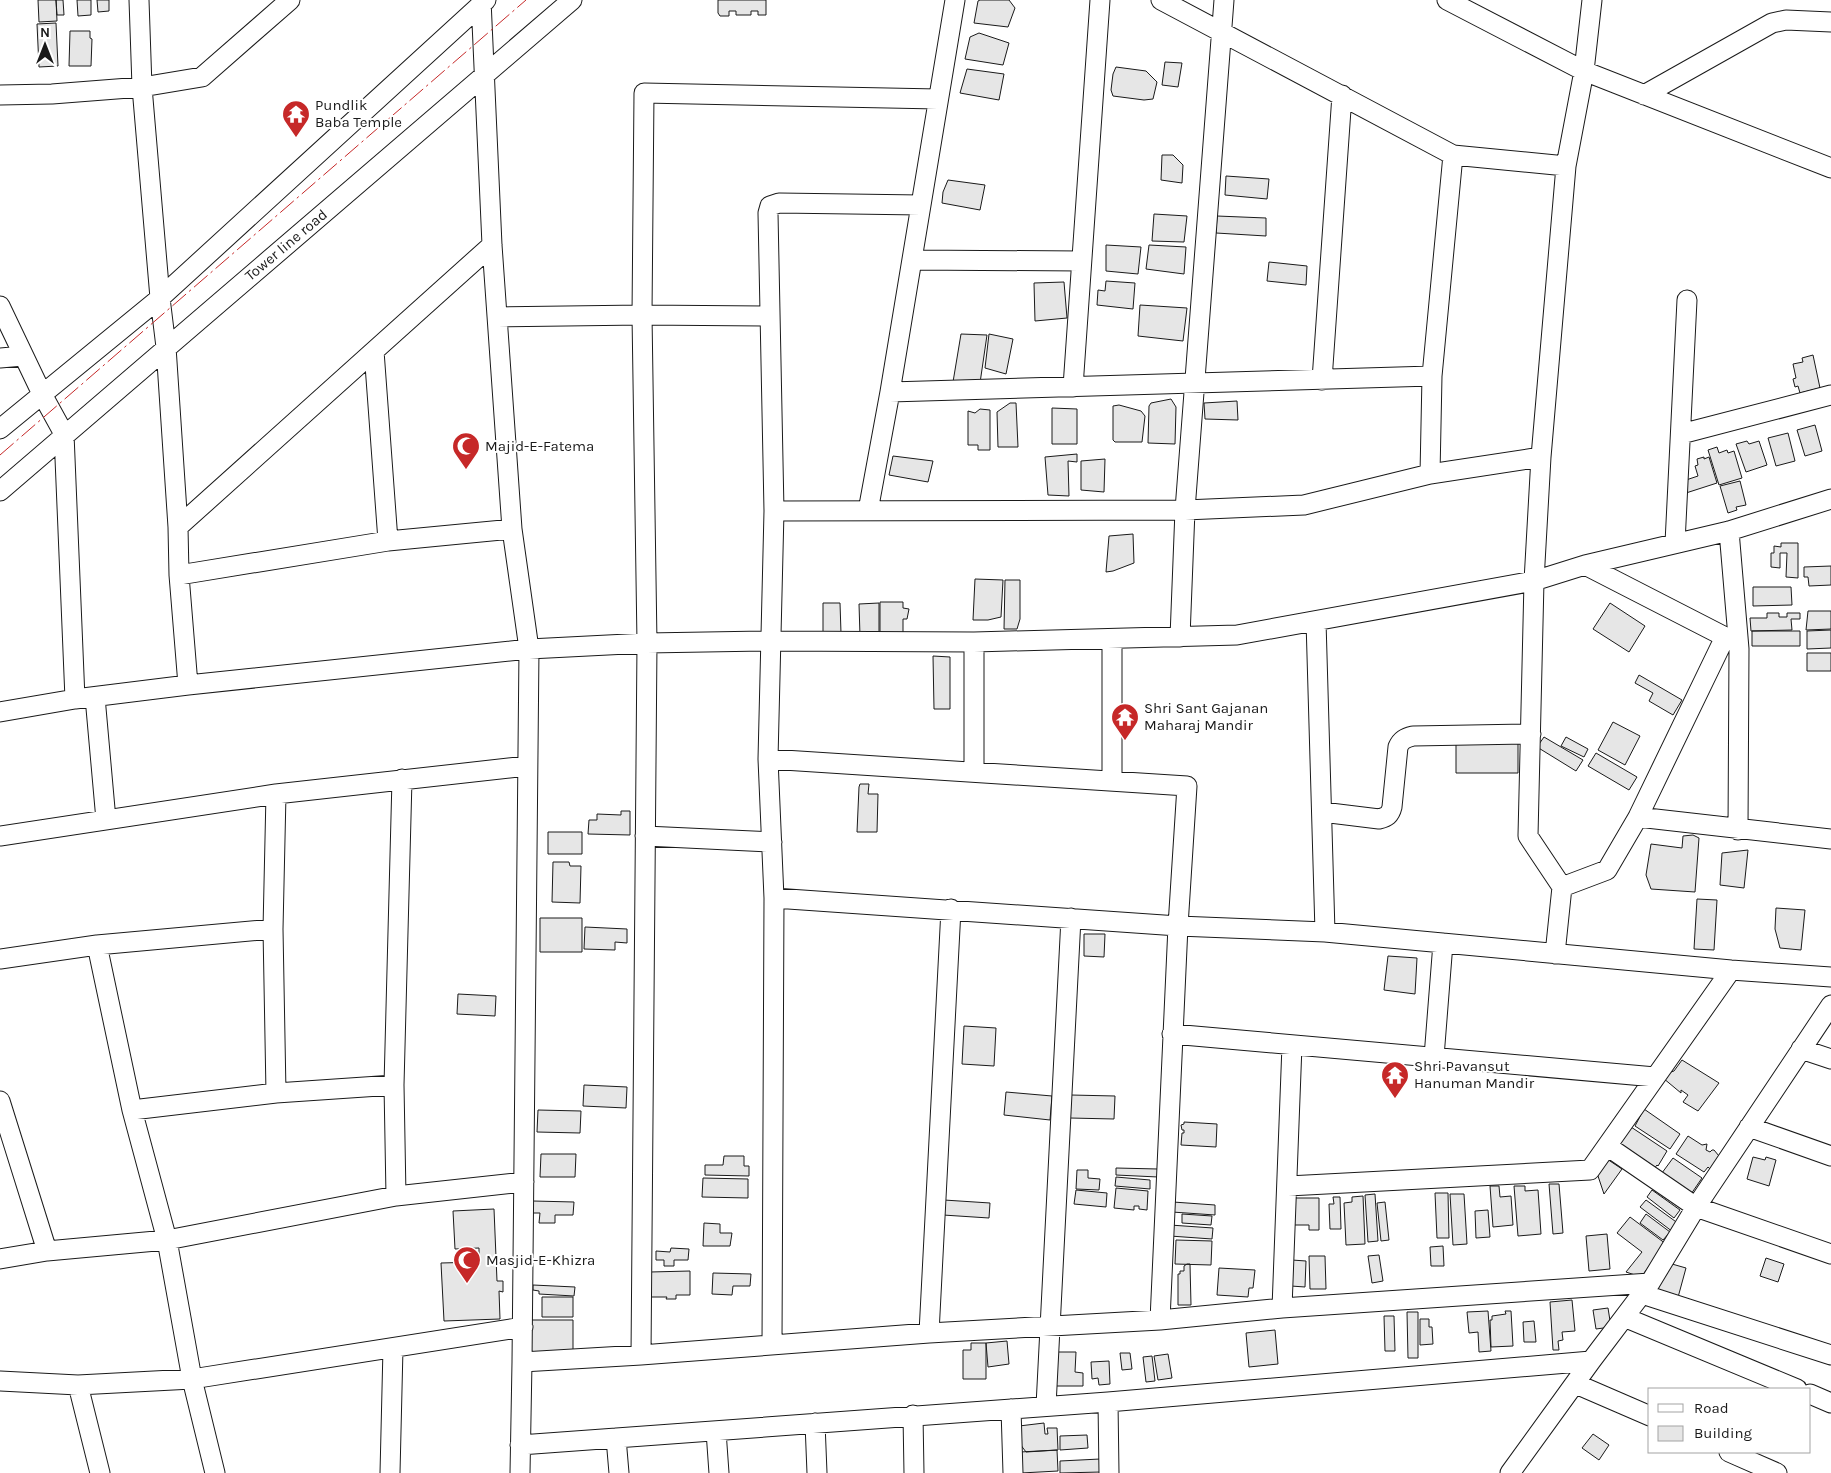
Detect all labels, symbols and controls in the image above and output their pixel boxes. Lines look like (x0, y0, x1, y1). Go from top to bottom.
north arrow (20, 20, 70, 70)
text: N (40, 24, 50, 41)
place label: Pundlik Baba Temple (315, 96, 402, 131)
temple icon: Pundlik Baba Temple (281, 99, 311, 138)
street label: Tower line road (241, 205, 331, 285)
mosque icon: Majid-E-Fatema (451, 431, 481, 470)
place label: Majid-E-Fatema (485, 437, 594, 455)
place label: Shri Sant Gajanan Maharaj Mandir (1144, 699, 1268, 734)
temple icon: Shri Sant Gajanan Maharaj Mandir (1110, 702, 1140, 741)
place label: Shri Pavansut Hanuman Mandir (1414, 1057, 1535, 1092)
temple icon: Shri Pavansut Hanuman Mandir (1380, 1060, 1410, 1099)
mosque icon: Masjid-E-Khizra (452, 1245, 482, 1284)
place label: Masjid-E-Khizra (486, 1251, 595, 1269)
legend (1648, 1388, 1811, 1453)
text: Road (1694, 1399, 1729, 1417)
text: Building (1694, 1424, 1752, 1442)

